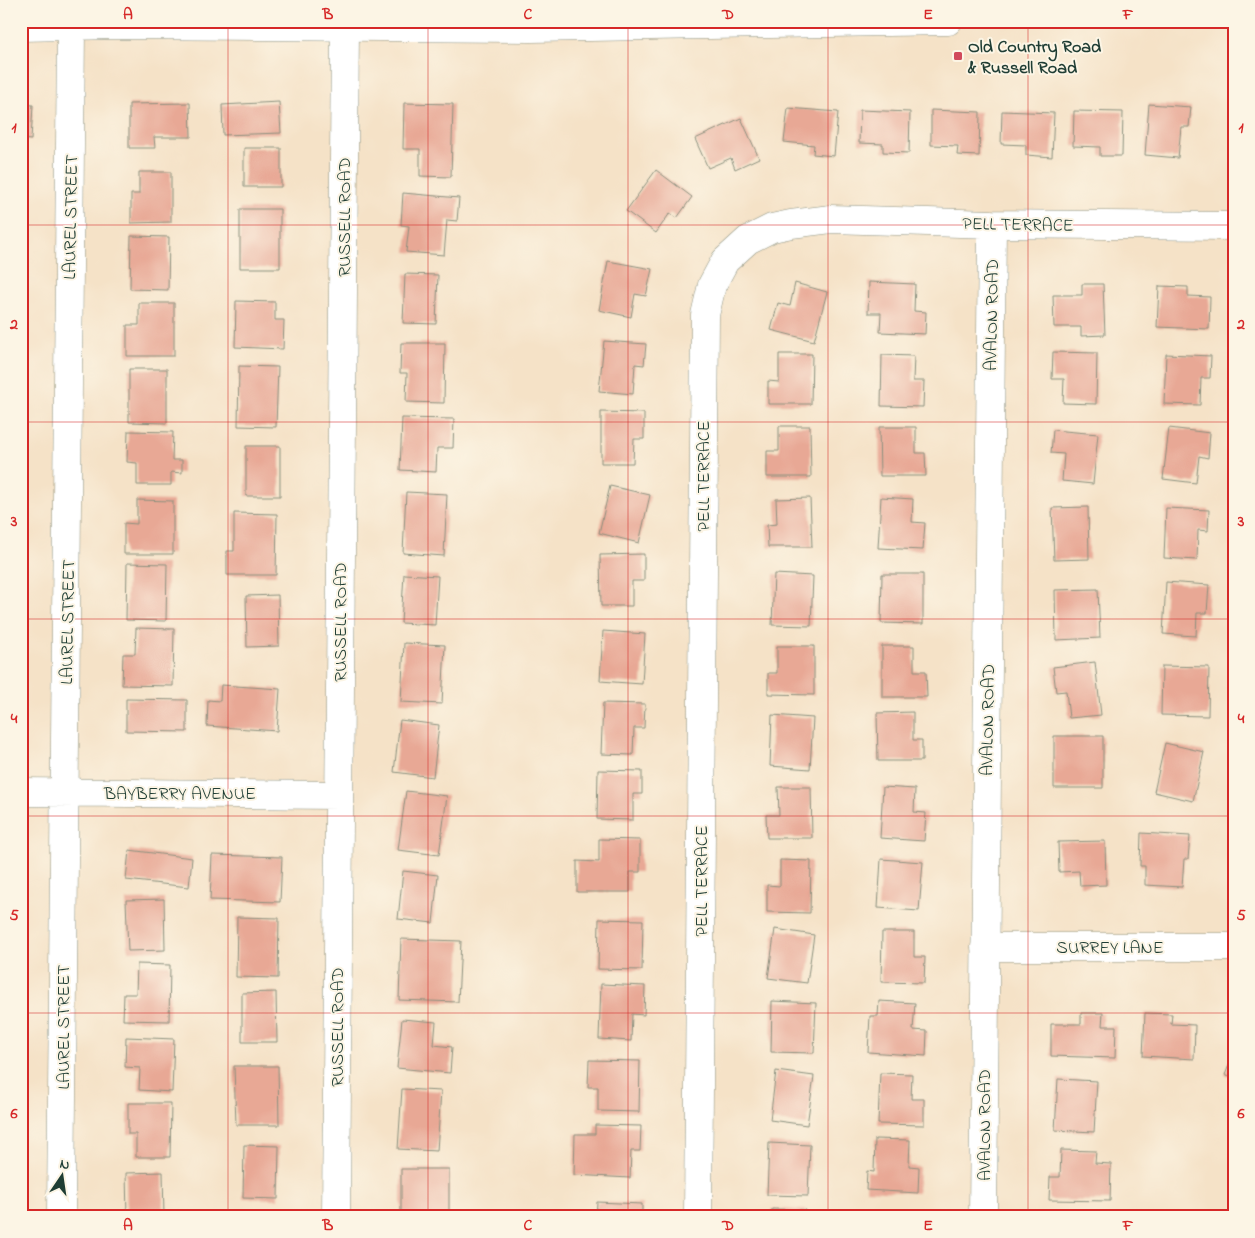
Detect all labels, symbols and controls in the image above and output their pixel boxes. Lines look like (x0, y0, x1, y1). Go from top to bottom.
text: A (123, 3, 133, 27)
text: B (322, 3, 334, 27)
text: C (524, 3, 533, 27)
text: D (721, 3, 734, 27)
text: E (923, 3, 933, 27)
text: F (1122, 3, 1134, 27)
place label: Old Country Road & Russell Road (967, 35, 1102, 82)
marker: Old Country Road & Russell Road (952, 50, 964, 62)
text: 1 (11, 116, 17, 140)
text: 1 (1238, 116, 1244, 140)
street label: LAUREL STREET (58, 154, 86, 280)
street label: RUSSELL ROAD (333, 157, 359, 277)
street label: PELL TERRACE (962, 212, 1074, 240)
street label: AVALON ROAD (979, 259, 1007, 371)
text: 2 (9, 313, 18, 337)
text: 2 (1236, 313, 1245, 337)
street label: PELL TERRACE (692, 420, 718, 532)
text: 3 (10, 510, 18, 534)
text: 3 (1237, 510, 1245, 534)
street label: LAUREL STREET (55, 559, 83, 685)
street label: RUSSELL ROAD (329, 562, 355, 682)
street label: AVALON ROAD (975, 664, 1003, 776)
text: 4 (10, 707, 18, 731)
text: 4 (1237, 707, 1245, 731)
street label: BAYBERRY AVENUE (103, 782, 256, 808)
street label: PELL TERRACE (690, 825, 716, 937)
text: 5 (9, 904, 19, 928)
text: 5 (1236, 904, 1246, 928)
street label: SURREY LANE (1056, 936, 1164, 962)
street label: LAUREL STREET (52, 964, 78, 1090)
street label: RUSSELL ROAD (326, 967, 352, 1087)
street label: AVALON ROAD (973, 1069, 999, 1181)
text: 6 (9, 1102, 18, 1126)
text: 6 (1236, 1102, 1245, 1126)
north arrow (38, 1150, 88, 1200)
text: N (58, 1154, 72, 1176)
text: A (123, 1214, 133, 1238)
text: B (322, 1214, 334, 1238)
text: C (524, 1214, 533, 1238)
text: D (721, 1214, 734, 1238)
text: E (923, 1214, 933, 1238)
text: F (1122, 1214, 1134, 1238)

